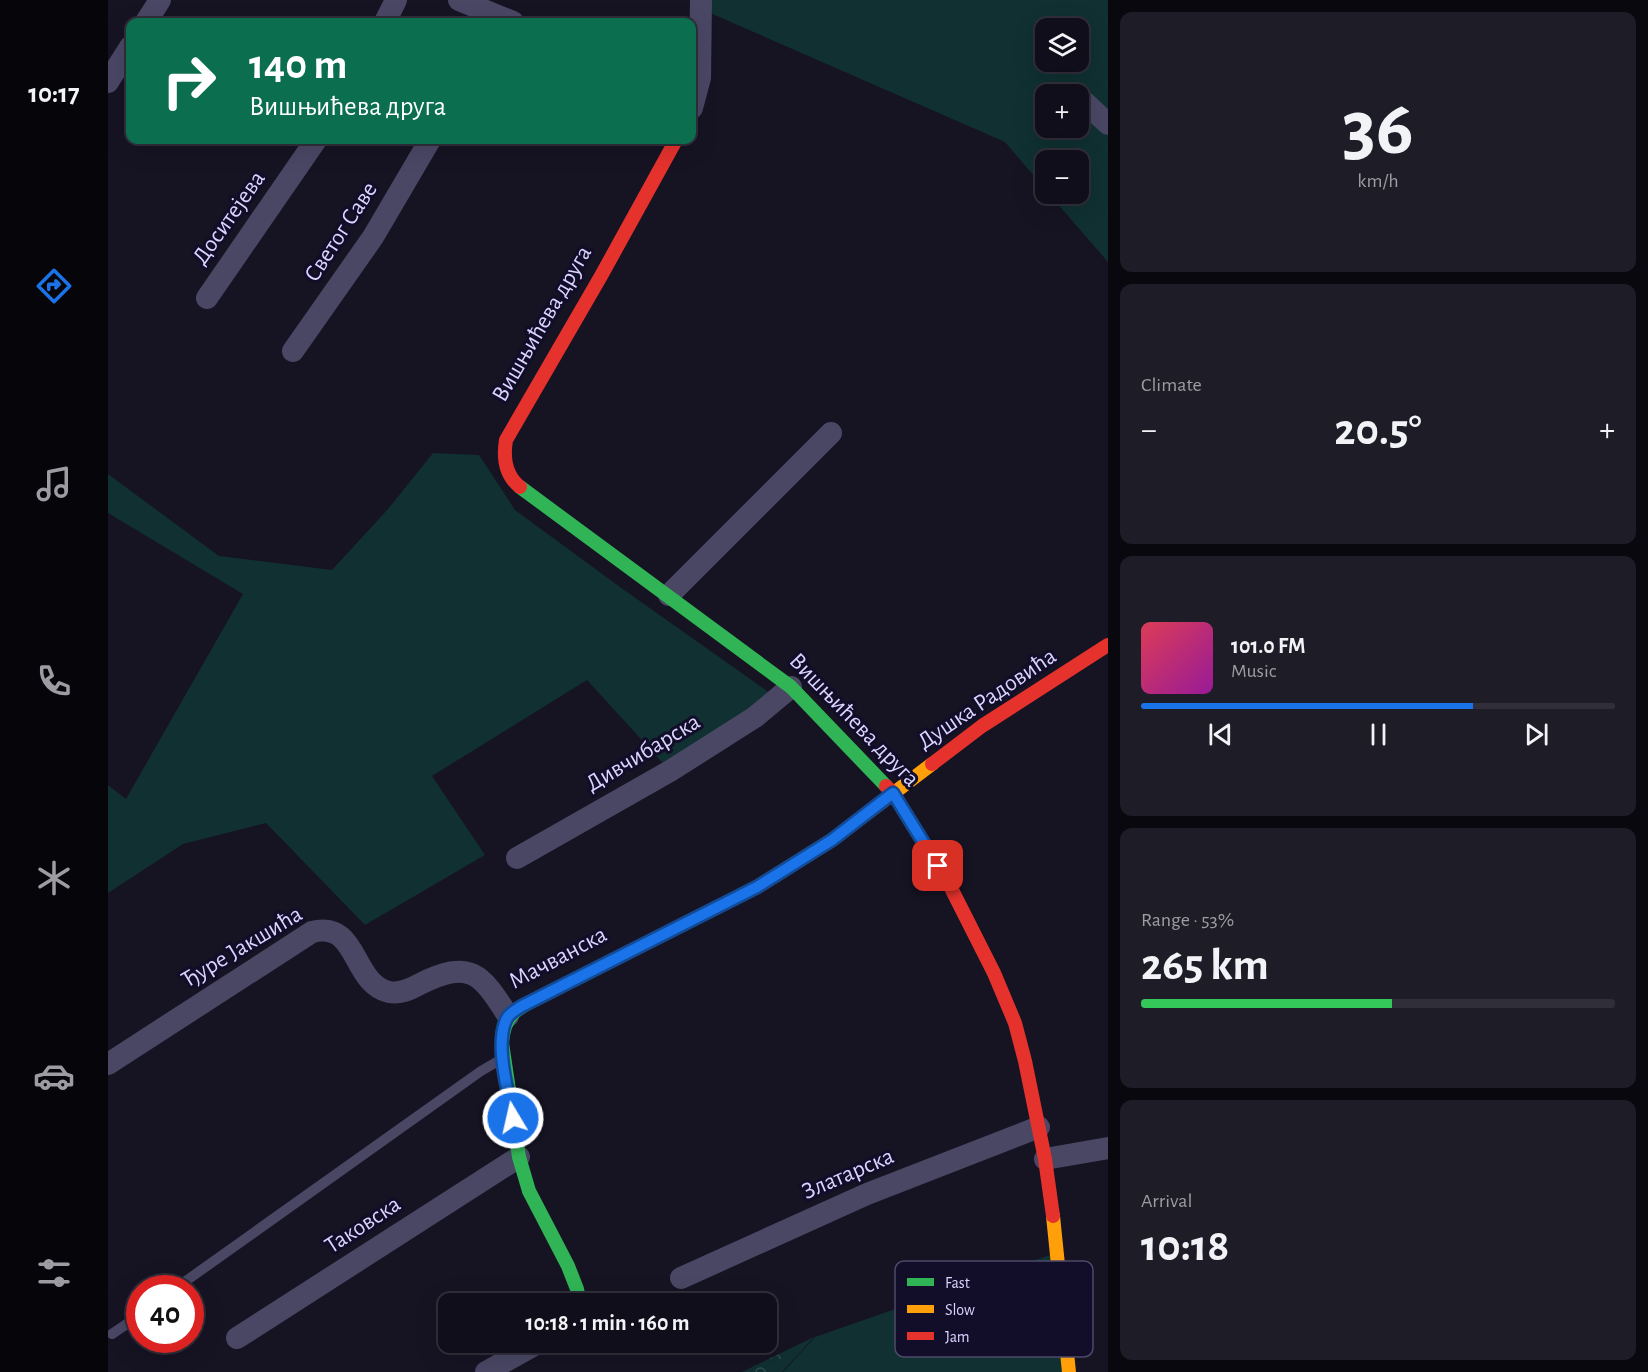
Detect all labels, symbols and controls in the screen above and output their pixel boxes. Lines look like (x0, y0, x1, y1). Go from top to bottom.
map controls (1035, 18, 1089, 204)
button: layers (1035, 18, 1089, 72)
icon: right (150, 42, 228, 120)
text: 140 m (249, 44, 347, 86)
text: 10:17 (28, 80, 80, 107)
button: + (1035, 84, 1089, 138)
text: 36 (1342, 91, 1414, 169)
text: Вишњићева друга (249, 93, 446, 120)
button: − (1035, 150, 1089, 204)
street label: Доситејева (188, 167, 270, 269)
text: km/h (1357, 171, 1399, 191)
street label: Светог Саве (300, 178, 382, 286)
street label: Вишњићева друга (488, 242, 596, 406)
icon: directions (33, 265, 75, 307)
text: Climate (1141, 375, 1202, 395)
text: 20.5° (1334, 408, 1422, 453)
text: − (1141, 414, 1157, 447)
text: + (1599, 414, 1615, 447)
icon: music (33, 463, 75, 505)
text: 101.0 FM (1231, 635, 1305, 657)
street label: Душка Радовића (913, 644, 1061, 754)
street label: Вишњићева друга (784, 649, 924, 791)
icon: phone (33, 660, 75, 702)
text: Music (1231, 661, 1277, 681)
street label: Дивчибарска (582, 710, 704, 796)
icon: previous (1204, 718, 1237, 751)
icon: pause (1362, 718, 1395, 751)
icon: next (1520, 718, 1553, 751)
pin (912, 840, 963, 891)
icon: arrive (921, 849, 954, 882)
icon: climate (33, 857, 75, 899)
street label: Ђуре Јакшића (178, 902, 306, 992)
text: Range · 53% (1141, 910, 1234, 930)
street label: Мачванска (505, 922, 611, 994)
text: 265 km (1141, 943, 1269, 988)
icon: car (33, 1055, 75, 1097)
position arrow (481, 1086, 545, 1150)
street label: Златарска (799, 1144, 897, 1204)
text: Arrival (1141, 1191, 1192, 1211)
street label: Таковска (321, 1192, 405, 1258)
text: 10:18 (1141, 1224, 1229, 1269)
icon: filters (33, 1252, 75, 1294)
legend (895, 1261, 1093, 1357)
speed limit sign: 40 (126, 1275, 204, 1353)
text: Fast (945, 1275, 970, 1291)
text: Slow (945, 1302, 975, 1318)
text: 10:18 · 1 min · 160 m (525, 1312, 690, 1334)
text: Jam (945, 1329, 970, 1345)

